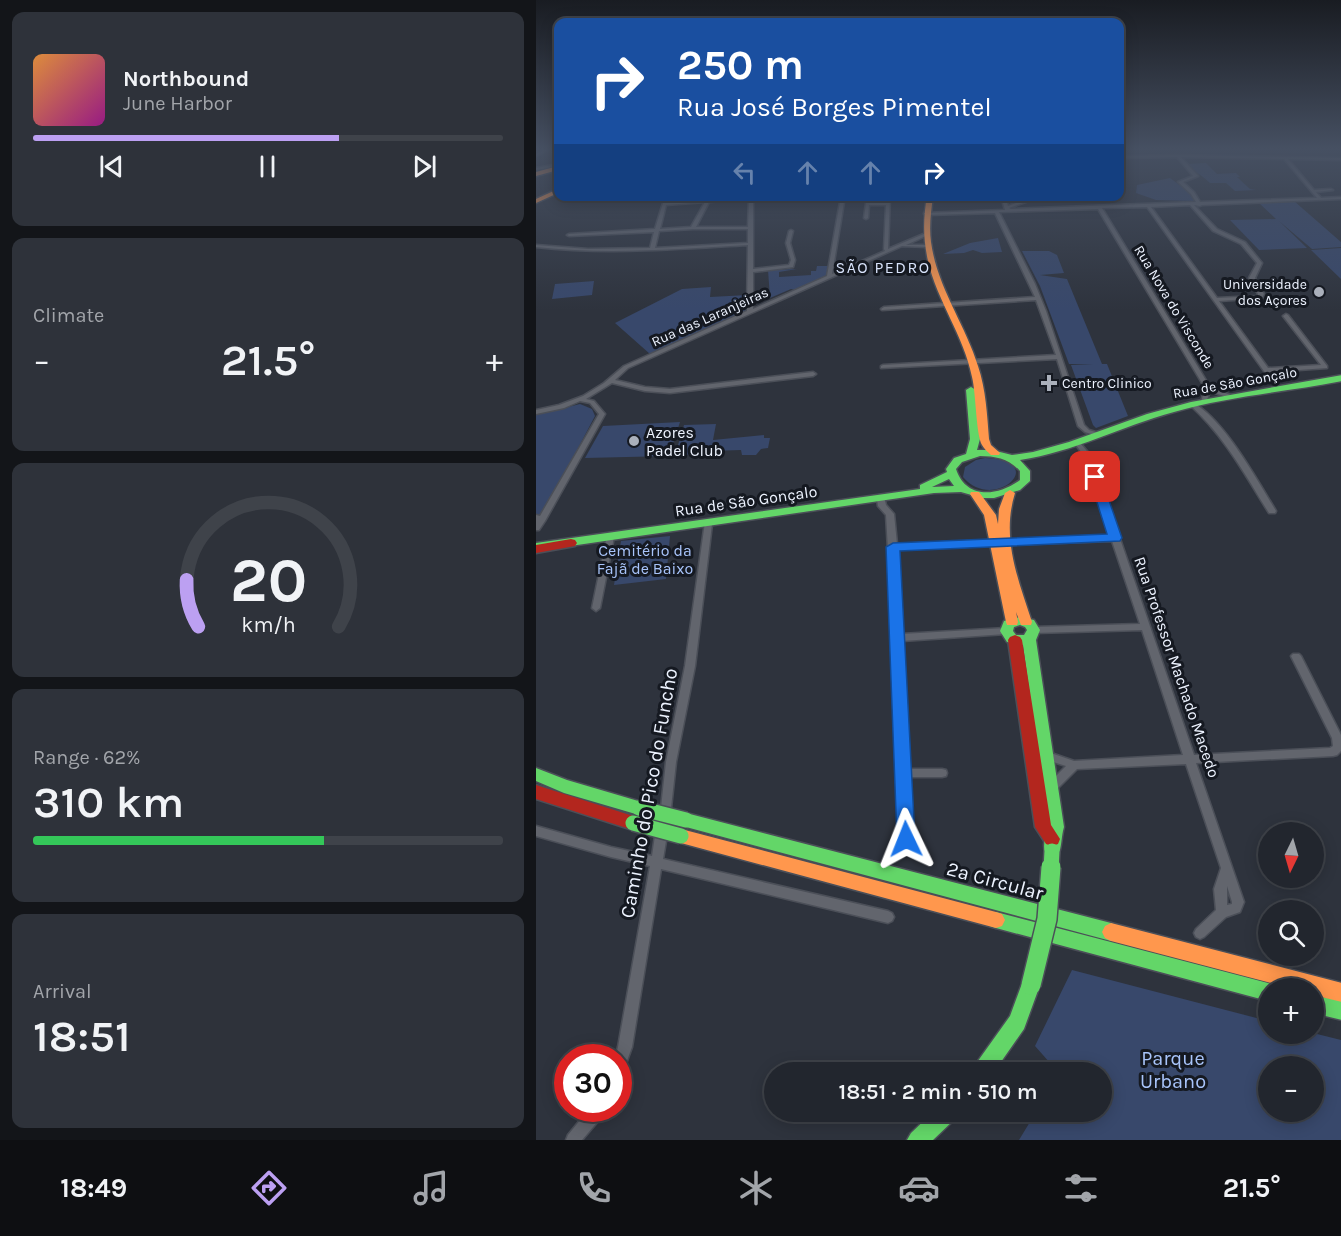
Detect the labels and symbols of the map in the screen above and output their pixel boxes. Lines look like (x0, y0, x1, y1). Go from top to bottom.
street label: Rua Nova do Visconde (1130, 242, 1218, 372)
district label: SÃO PEDRO (835, 258, 931, 277)
place label: Universidade dos Açores (1223, 276, 1307, 309)
street label: Rua das Laranjeiras (649, 284, 771, 350)
marker: Universidade dos Açores (1312, 285, 1326, 299)
street label: Rua de São Gonçalo (1172, 364, 1298, 402)
marker: Centro Clinico (1040, 374, 1058, 392)
place label: Centro Clinico (1062, 375, 1152, 392)
place label: Azores Padel Club (646, 423, 723, 460)
marker: Azores Padel Club (627, 434, 641, 448)
pin (1069, 451, 1120, 502)
street label: Rua de São Gonçalo (674, 482, 818, 520)
park label: Cemitério da Fajã de Baixo (597, 541, 693, 578)
street label: Rua Professor Machado Macedo (1130, 554, 1224, 780)
street label: Caminho do Pico do Funcho (616, 666, 682, 920)
position arrow (874, 807, 938, 871)
north arrow (1258, 822, 1324, 888)
street label: 2ª Circular (944, 857, 1047, 905)
speed limit sign: 30 (554, 1044, 632, 1122)
park label: Parque Urbano (1140, 1047, 1206, 1093)

